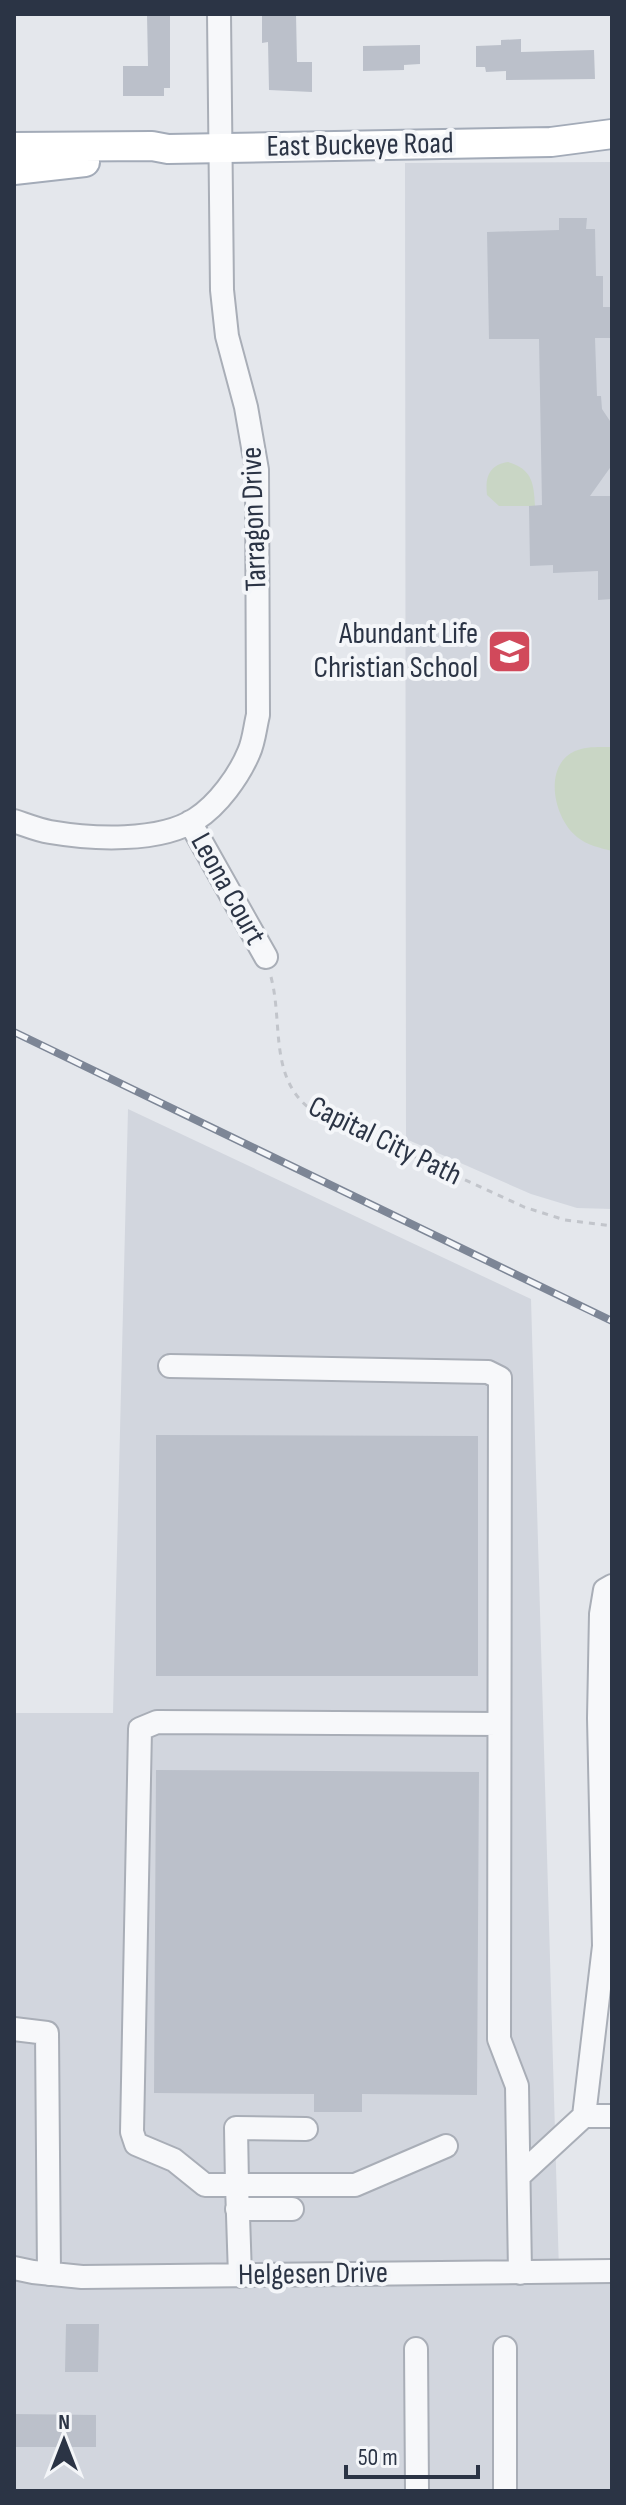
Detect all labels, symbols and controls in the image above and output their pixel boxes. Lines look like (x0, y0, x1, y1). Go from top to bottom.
street label: East Buckeye Road (266, 125, 454, 165)
street label: Tarragon Drive (233, 446, 275, 592)
place label: Abundant Life Christian School (314, 616, 478, 686)
school or university icon: Abundant Life Christian School (485, 627, 533, 675)
street label: Leona Court (183, 827, 273, 951)
street label: Capital City Path (303, 1088, 467, 1194)
street label: Helgesen Drive (238, 2255, 388, 2293)
north arrow (24, 2401, 104, 2481)
text: N (58, 2409, 70, 2436)
scale bar (346, 2429, 478, 2479)
text: 50 m (358, 2443, 398, 2472)

